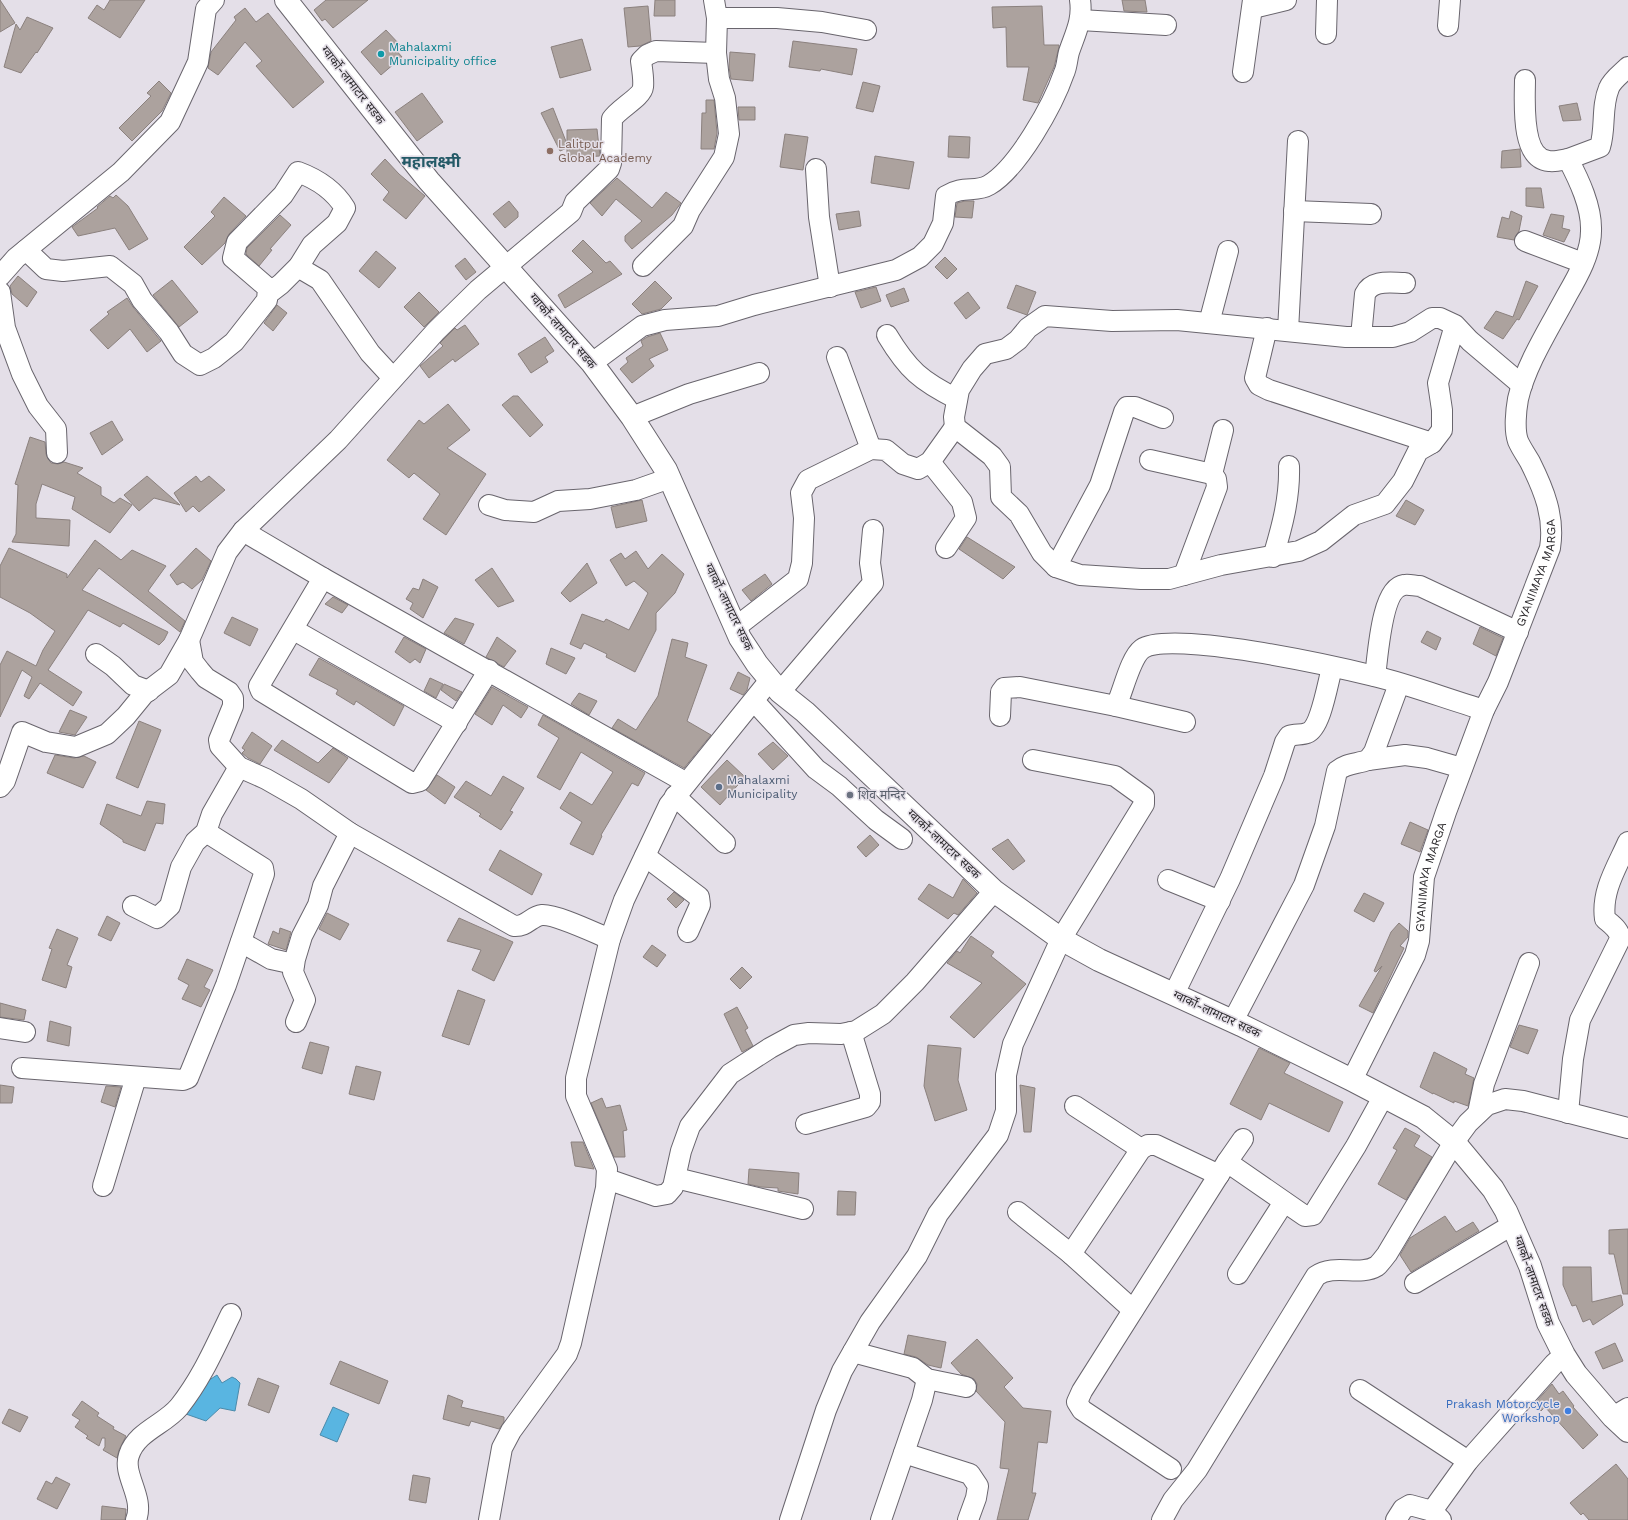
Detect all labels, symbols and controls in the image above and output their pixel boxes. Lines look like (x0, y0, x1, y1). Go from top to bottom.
place label: Mahalaxmi Municipality office (389, 40, 497, 68)
street label: ग्वार्को-लामाटार सडक (318, 43, 388, 127)
marker: Mahalaxmi Municipality office (376, 49, 386, 59)
place label: Lalitpur Global Academy (558, 137, 653, 165)
marker: Lalitpur Global Academy (545, 146, 555, 156)
district label: महालक्ष्मी (401, 152, 461, 171)
street label: ग्वार्को-लामाटार सडक (527, 291, 600, 372)
street label: GYANIMAYA MARGA (1513, 518, 1558, 628)
street label: ग्वार्को-लामाटार सडक (702, 561, 756, 653)
place label: Mahalaxmi Municipality (727, 773, 798, 801)
marker: Mahalaxmi Municipality (714, 782, 724, 792)
place label: शिव मन्दिर (858, 787, 906, 802)
marker: शिव मन्दिर (845, 790, 855, 800)
street label: ग्वार्को-लामाटार सडक (904, 806, 984, 882)
street label: GYANIMAYA MARGA (1413, 820, 1449, 932)
street label: ग्वार्को-लामाटार सडक (1171, 988, 1264, 1041)
street label: ग्वार्को-लामाटार सडक (1511, 1234, 1557, 1329)
place label: Prakash Motorcycle Workshop (1446, 1397, 1560, 1425)
marker: Prakash Motorcycle Workshop (1563, 1406, 1573, 1416)

